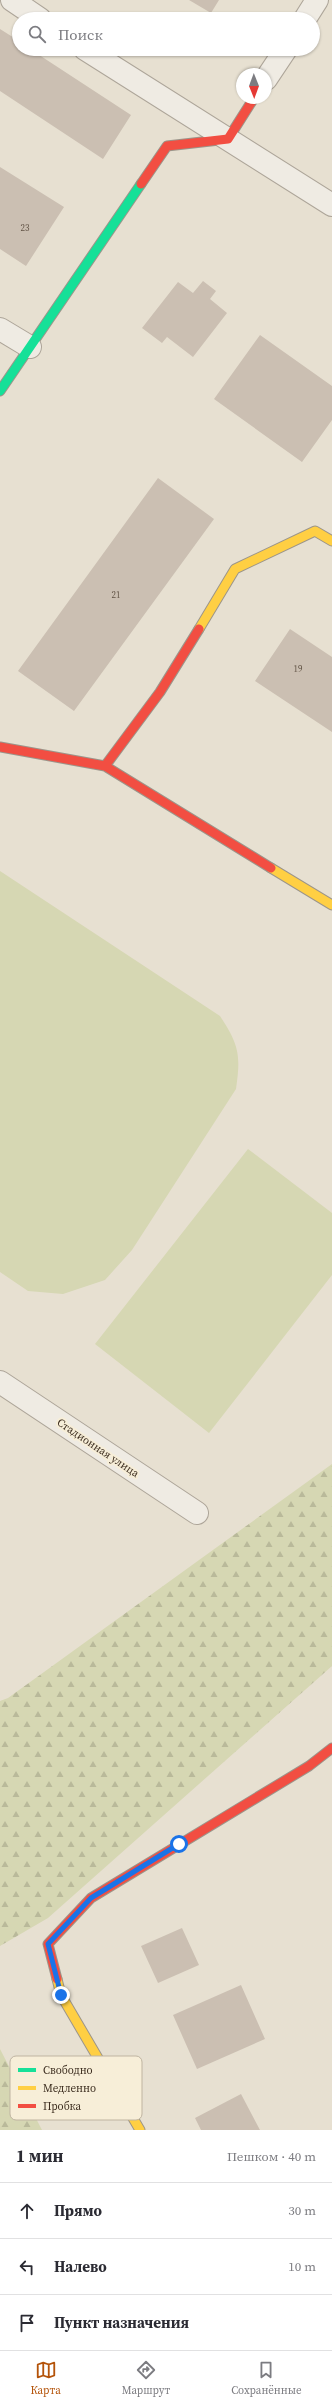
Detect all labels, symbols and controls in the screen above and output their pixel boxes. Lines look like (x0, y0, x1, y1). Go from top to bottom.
search box (12, 12, 320, 56)
icon: search (26, 23, 48, 45)
text: Поиск (58, 24, 103, 45)
north arrow (236, 68, 272, 104)
house number: 23 (20, 222, 30, 234)
house number: 21 (111, 589, 121, 601)
house number: 19 (293, 663, 303, 675)
street label: Стадионная улица (54, 1415, 142, 1481)
route start (170, 1835, 188, 1853)
route end (52, 1986, 70, 2004)
legend (10, 2056, 142, 2120)
text: Свободно (43, 2063, 93, 2078)
text: Медленно (43, 2081, 96, 2096)
text: Пробка (43, 2099, 82, 2114)
text: 1 мин (16, 2144, 64, 2168)
text: Пешком · 40 m (227, 2148, 316, 2165)
icon: ahead (16, 2200, 38, 2222)
text: Прямо (54, 2200, 102, 2221)
text: 30 m (288, 2202, 316, 2219)
icon: left (16, 2256, 38, 2278)
text: Налево (54, 2256, 107, 2277)
text: 10 m (288, 2258, 316, 2275)
icon: arrive (16, 2312, 38, 2334)
text: Пункт назначения (54, 2312, 189, 2333)
tab: Карта (30, 2359, 61, 2398)
tab: Маршрут (122, 2359, 170, 2398)
tab: Сохранённые (231, 2359, 302, 2398)

